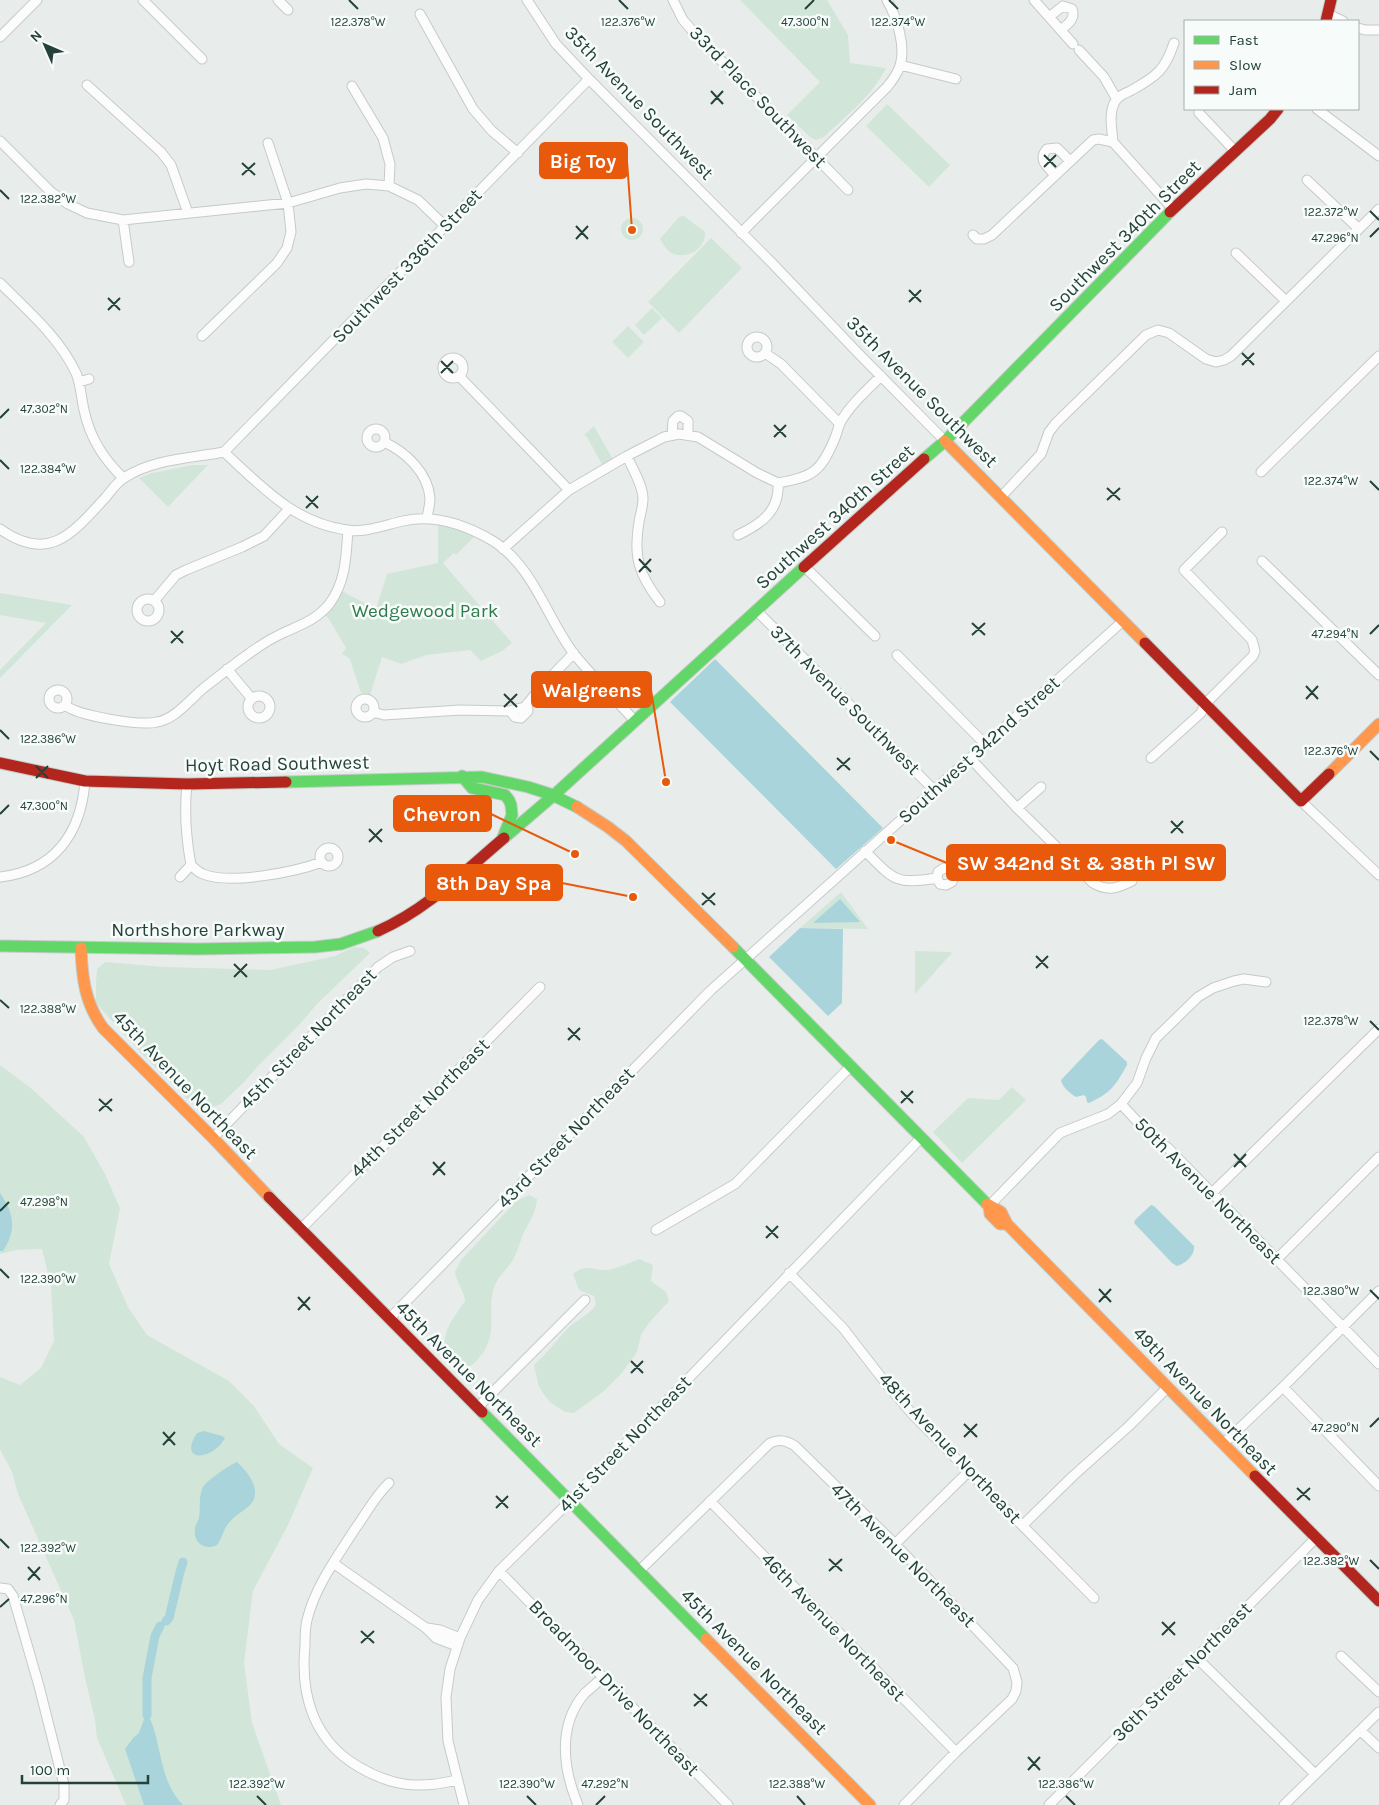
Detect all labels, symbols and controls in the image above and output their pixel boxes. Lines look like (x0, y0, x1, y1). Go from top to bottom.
text: 122.378°W (331, 15, 386, 29)
text: 122.376°W (601, 15, 655, 29)
text: 47.300°N (781, 15, 829, 29)
text: 122.374°W (871, 15, 925, 29)
north arrow (20, 20, 70, 70)
legend (1184, 20, 1359, 110)
street label: 35th Avenue Southwest (560, 22, 718, 184)
street label: 33rd Place Southwest (685, 22, 831, 172)
text: N (27, 27, 46, 46)
text: Fast (1229, 31, 1259, 49)
text: Slow (1229, 56, 1261, 74)
text: Jam (1229, 81, 1257, 99)
callout: Big Toy (540, 143, 627, 178)
text: Big Toy (550, 150, 616, 173)
street label: Southwest 340th Street (1045, 156, 1205, 316)
street label: Southwest 336th Street (328, 184, 486, 348)
text: 122.382°W (20, 192, 76, 206)
text: 122.372°W (1304, 205, 1359, 219)
text: 47.296°N (1311, 231, 1359, 245)
street label: 35th Avenue Southwest (842, 312, 1002, 472)
text: 47.302°N (20, 402, 68, 416)
street label: Southwest 340th Street (751, 440, 919, 594)
text: 122.384°W (20, 462, 76, 476)
text: 122.374°W (1304, 474, 1358, 488)
park label: Wedgewood Park (352, 600, 499, 622)
street label: 37th Avenue Southwest (765, 620, 925, 780)
text: 47.294°N (1311, 627, 1359, 641)
callout: Walgreens (532, 672, 651, 707)
street label: Southwest 342nd Street (894, 672, 1064, 828)
text: Walgreens (542, 679, 642, 702)
text: 122.386°W (20, 732, 76, 746)
text: 122.376°W (1304, 744, 1358, 758)
street label: Hoyt Road Southwest (185, 751, 369, 777)
callout: Chevron (394, 796, 491, 831)
text: 47.300°N (20, 799, 68, 813)
text: Chevron (403, 803, 481, 826)
callout: SW 342nd St & 38th Pl SW (947, 845, 1225, 880)
text: SW 342nd St & 38th Pl SW (957, 852, 1215, 875)
callout: 8th Day Spa (426, 865, 562, 900)
text: 8th Day Spa (436, 872, 552, 895)
street label: Northshore Parkway (111, 919, 285, 941)
street label: 45th Street Northeast (235, 964, 381, 1114)
text: 122.388°W (20, 1002, 77, 1016)
street label: 45th Avenue Northeast (108, 1006, 262, 1164)
text: 122.378°W (1304, 1014, 1359, 1028)
street label: 44th Street Northeast (346, 1034, 494, 1182)
street label: 43rd Street Northeast (493, 1063, 639, 1213)
street label: 50th Avenue Northeast (1130, 1113, 1286, 1269)
text: 47.298°N (20, 1195, 68, 1209)
text: 122.390°W (20, 1272, 76, 1286)
text: 122.380°W (1303, 1284, 1359, 1298)
street label: 45th Avenue Northeast (391, 1296, 547, 1452)
street label: 49th Avenue Northeast (1128, 1322, 1282, 1480)
street label: 48th Avenue Northeast (874, 1368, 1026, 1528)
street label: 41st Street Northeast (554, 1371, 696, 1517)
text: 47.290°N (1311, 1421, 1359, 1435)
street label: 47th Avenue Northeast (826, 1478, 980, 1632)
text: 122.392°W (20, 1541, 76, 1555)
street label: 46th Avenue Northeast (756, 1548, 910, 1706)
text: 122.382°W (1303, 1554, 1359, 1568)
street label: 45th Avenue Northeast (676, 1584, 832, 1740)
text: 47.296°N (20, 1592, 68, 1606)
street label: Broadmoor Drive Northeast (524, 1596, 704, 1780)
street label: 36th Street Northeast (1108, 1598, 1256, 1746)
scale bar (22, 1752, 149, 1784)
text: 100 m (30, 1761, 70, 1779)
text: 122.392°W (229, 1777, 285, 1791)
text: 122.390°W (499, 1777, 555, 1791)
text: 47.292°N (581, 1777, 629, 1791)
text: 122.388°W (769, 1777, 826, 1791)
text: 122.386°W (1038, 1777, 1094, 1791)

